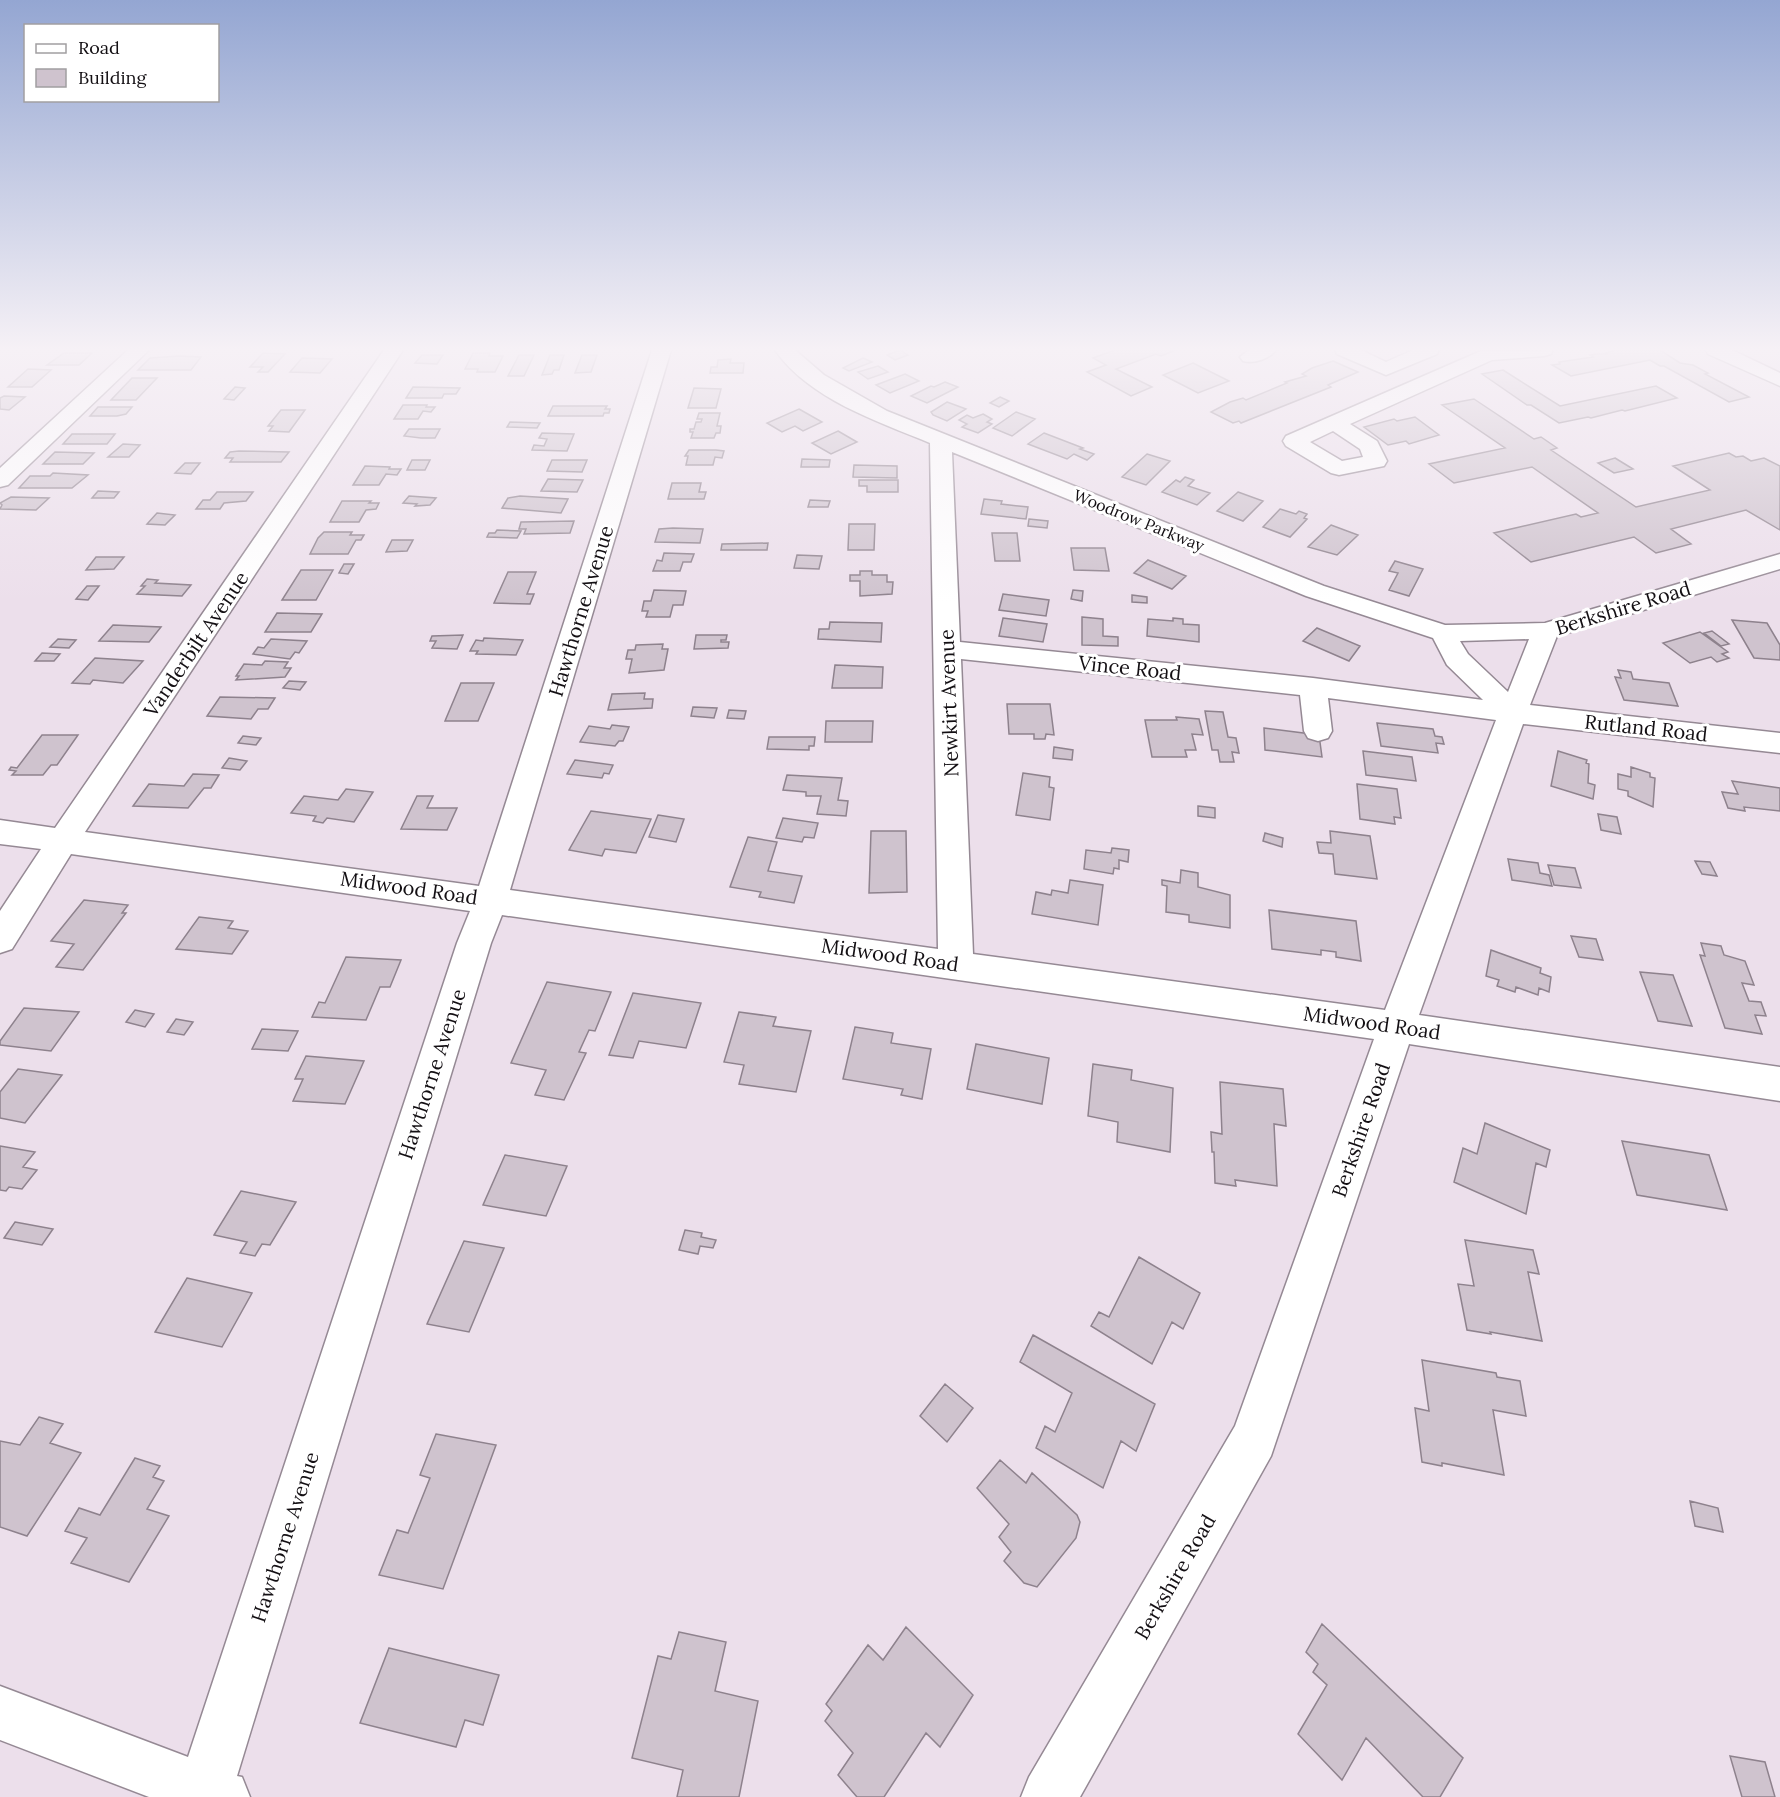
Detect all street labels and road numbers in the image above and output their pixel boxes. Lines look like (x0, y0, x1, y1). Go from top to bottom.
street label: Woodrow Parkway (1071, 485, 1208, 556)
street label: Hawthorne Avenue (543, 522, 618, 699)
street label: Vanderbilt Avenue (137, 566, 254, 722)
street label: Berkshire Road (1552, 575, 1694, 640)
street label: Newkirt Avenue (933, 629, 964, 777)
street label: Vince Road (1076, 650, 1183, 685)
street label: Rutland Road (1583, 709, 1709, 746)
street label: Midwood Road (339, 865, 479, 910)
street label: Midwood Road (820, 932, 960, 977)
street label: Hawthorne Avenue (392, 985, 471, 1162)
street label: Midwood Road (1302, 1000, 1442, 1045)
street label: Berkshire Road (1326, 1059, 1395, 1200)
street label: Hawthorne Avenue (245, 1448, 324, 1625)
street label: Berkshire Road (1129, 1510, 1221, 1644)

